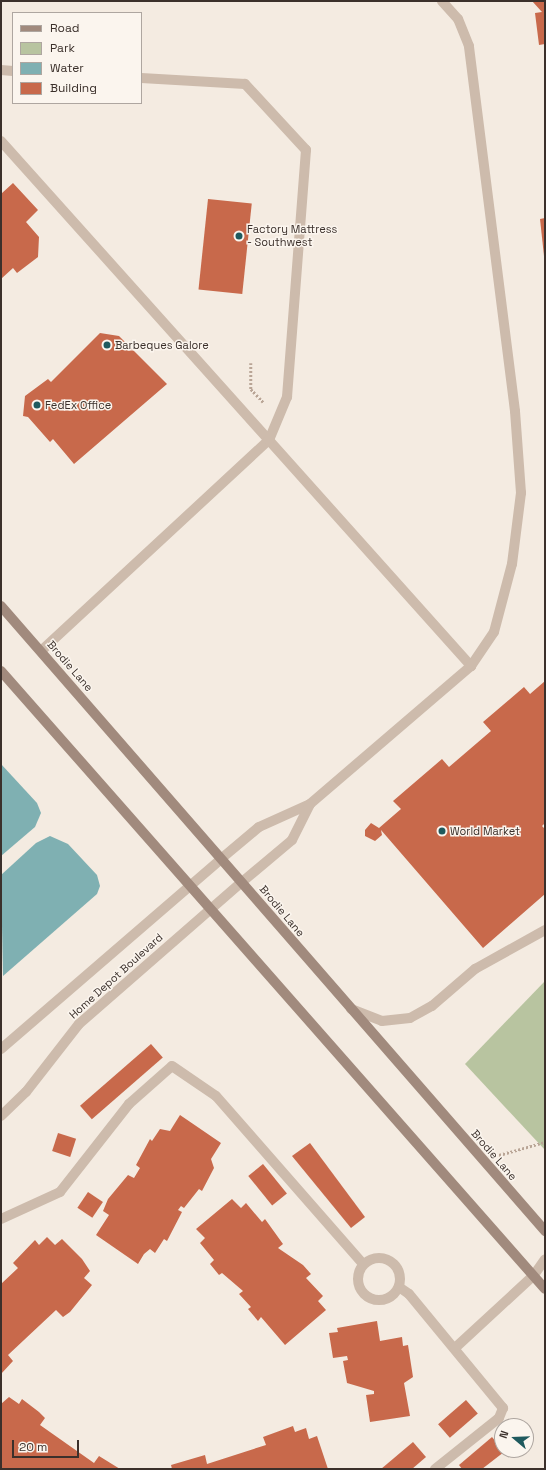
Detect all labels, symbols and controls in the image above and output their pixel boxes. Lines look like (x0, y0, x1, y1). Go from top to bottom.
legend (12, 12, 142, 104)
text: Road (50, 20, 79, 36)
text: Park (50, 40, 75, 56)
text: Water (50, 60, 84, 76)
text: Building (50, 80, 97, 96)
place label: Factory Mattress - Southwest (247, 223, 337, 249)
marker: Factory Mattress - Southwest (234, 231, 244, 241)
place label: Barbeques Galore (115, 338, 209, 352)
marker: Barbeques Galore (102, 340, 112, 350)
place label: FedEx Office (45, 398, 111, 412)
marker: FedEx Office (32, 400, 42, 410)
street label: Brodie Lane (44, 638, 96, 694)
place label: World Market (450, 824, 520, 838)
marker: World Market (437, 826, 447, 836)
street label: Brodie Lane (257, 883, 307, 939)
street label: Home Depot Boulevard (67, 931, 165, 1021)
street label: Brodie Lane (468, 1127, 520, 1183)
north arrow (494, 1418, 534, 1458)
text: N (496, 1429, 511, 1440)
scale bar (14, 1432, 81, 1458)
text: 20 m (19, 1439, 47, 1455)

